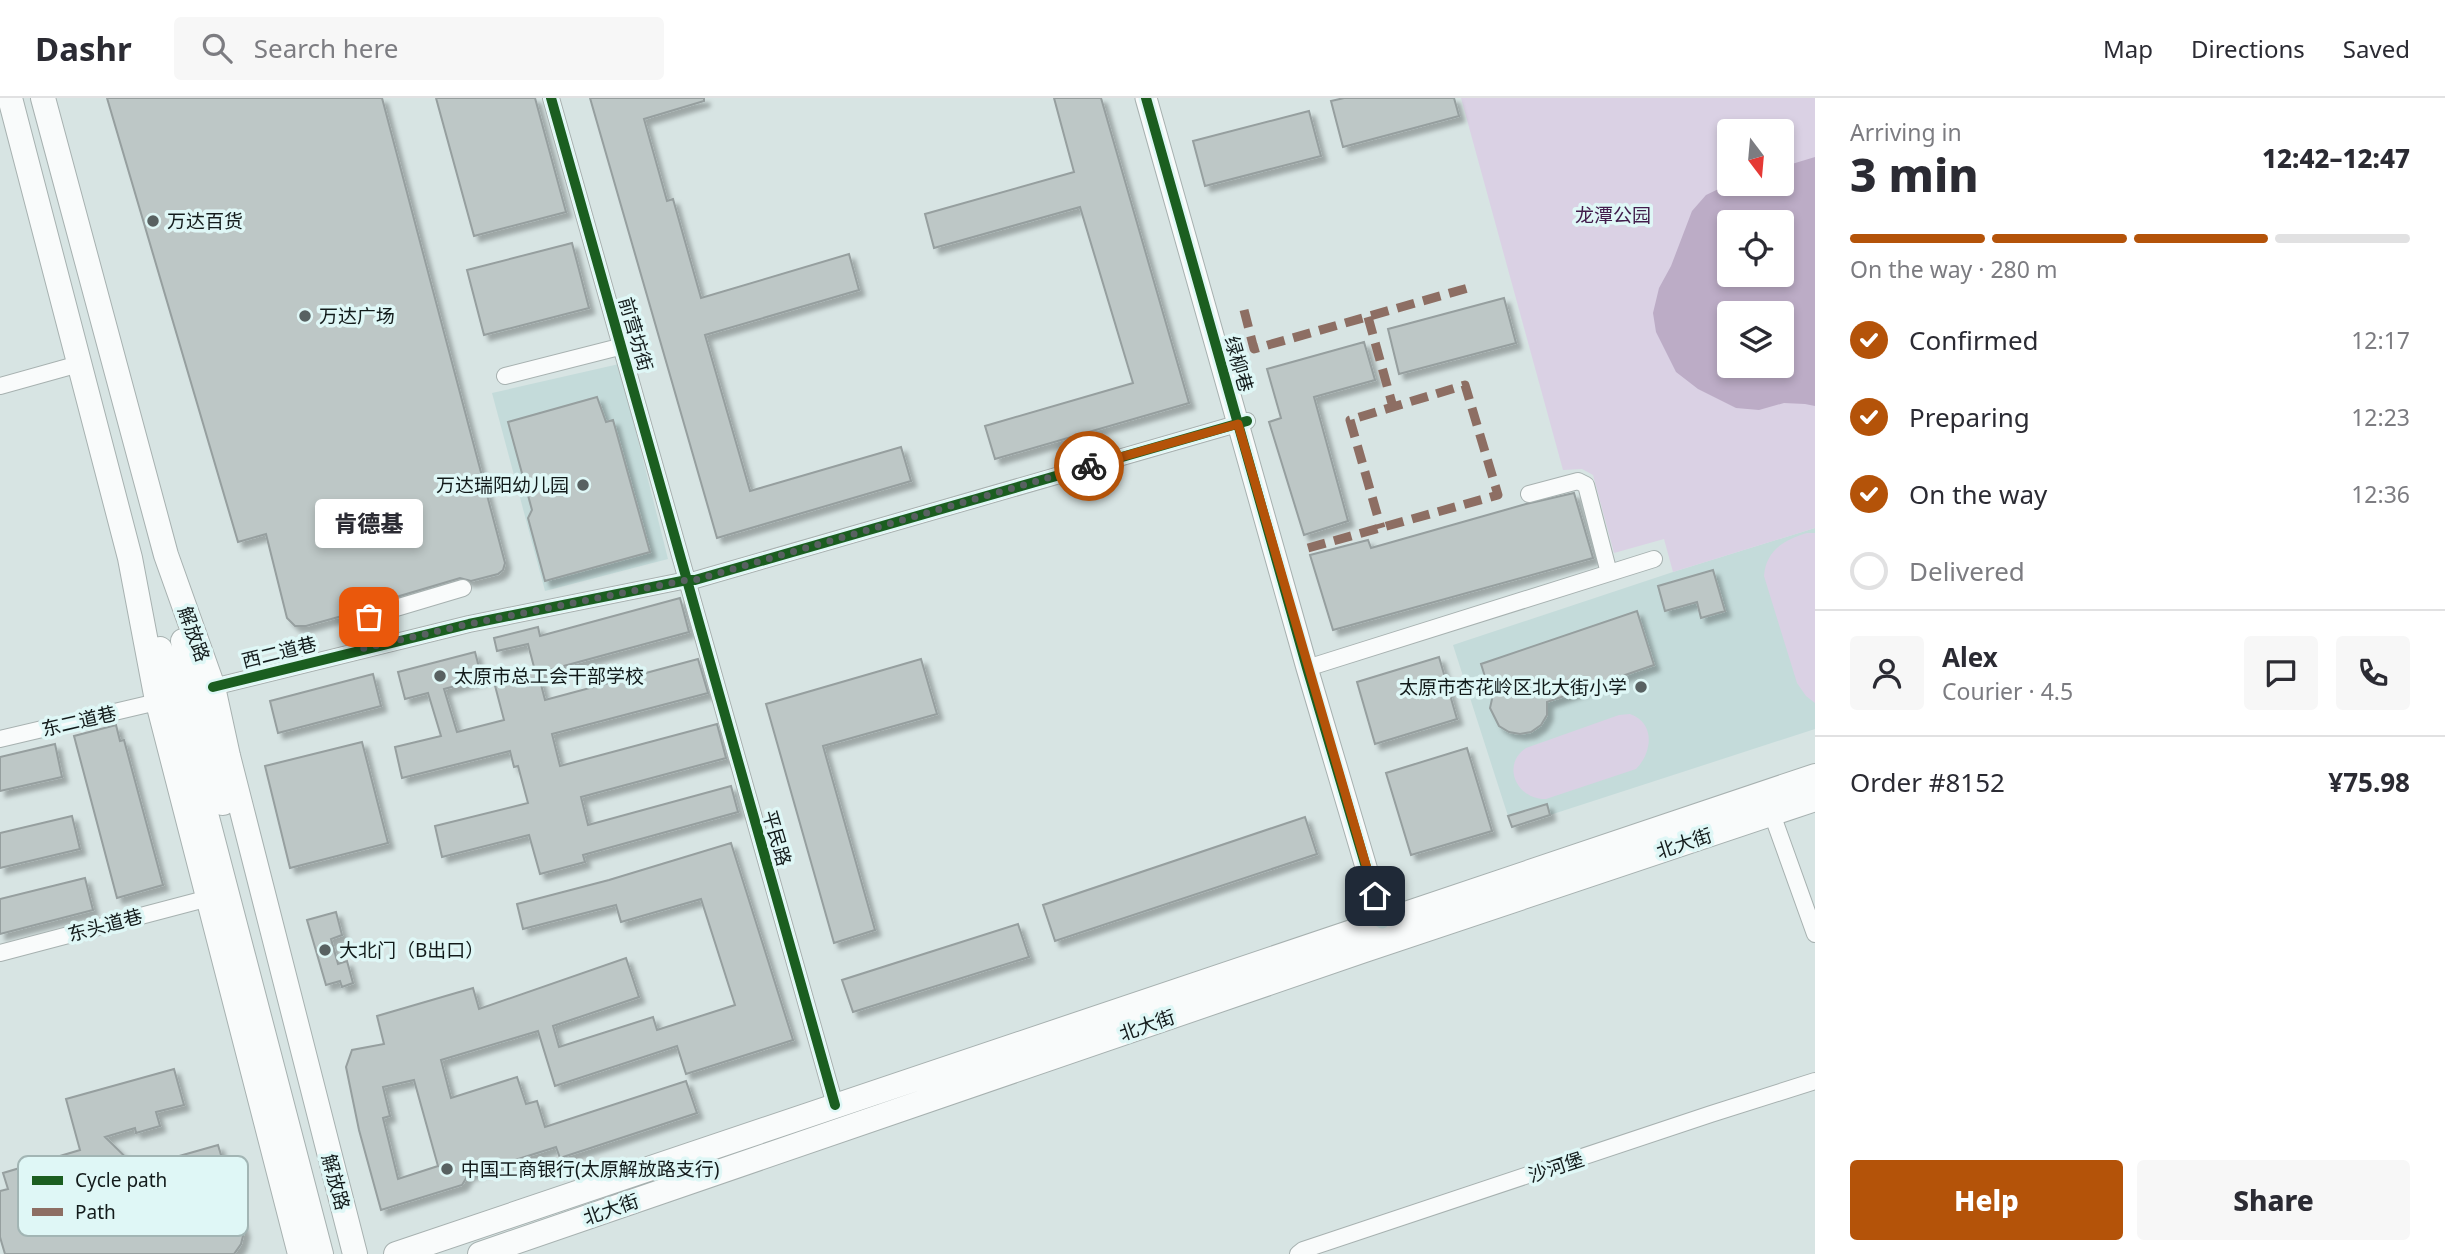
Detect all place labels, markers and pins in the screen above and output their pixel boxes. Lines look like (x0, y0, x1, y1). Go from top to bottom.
place label: 万达百货 (167, 208, 243, 234)
marker: 万达百货 (145, 213, 161, 229)
place label: 万达广场 (319, 303, 395, 329)
marker: 万达广场 (297, 308, 313, 324)
place label: 万达瑞阳幼儿园 (436, 472, 569, 498)
marker: 万达瑞阳幼儿园 (575, 477, 591, 493)
callout: 肯德基 (315, 498, 423, 547)
pin (339, 587, 399, 647)
place label: 太原市总工会干部学校 (454, 663, 644, 689)
marker: 太原市总工会干部学校 (432, 668, 448, 684)
place label: 太原市杏花岭区北大街小学 (1399, 674, 1627, 700)
marker: 太原市杏花岭区北大街小学 (1633, 679, 1649, 695)
pin (1345, 866, 1405, 926)
place label: 大北门（B出口） (339, 937, 484, 963)
marker: 大北门（B出口） (317, 942, 333, 958)
place label: 中国工商银行(太原解放路支行) (461, 1156, 719, 1182)
marker: 中国工商银行(太原解放路支行) (439, 1161, 455, 1177)

